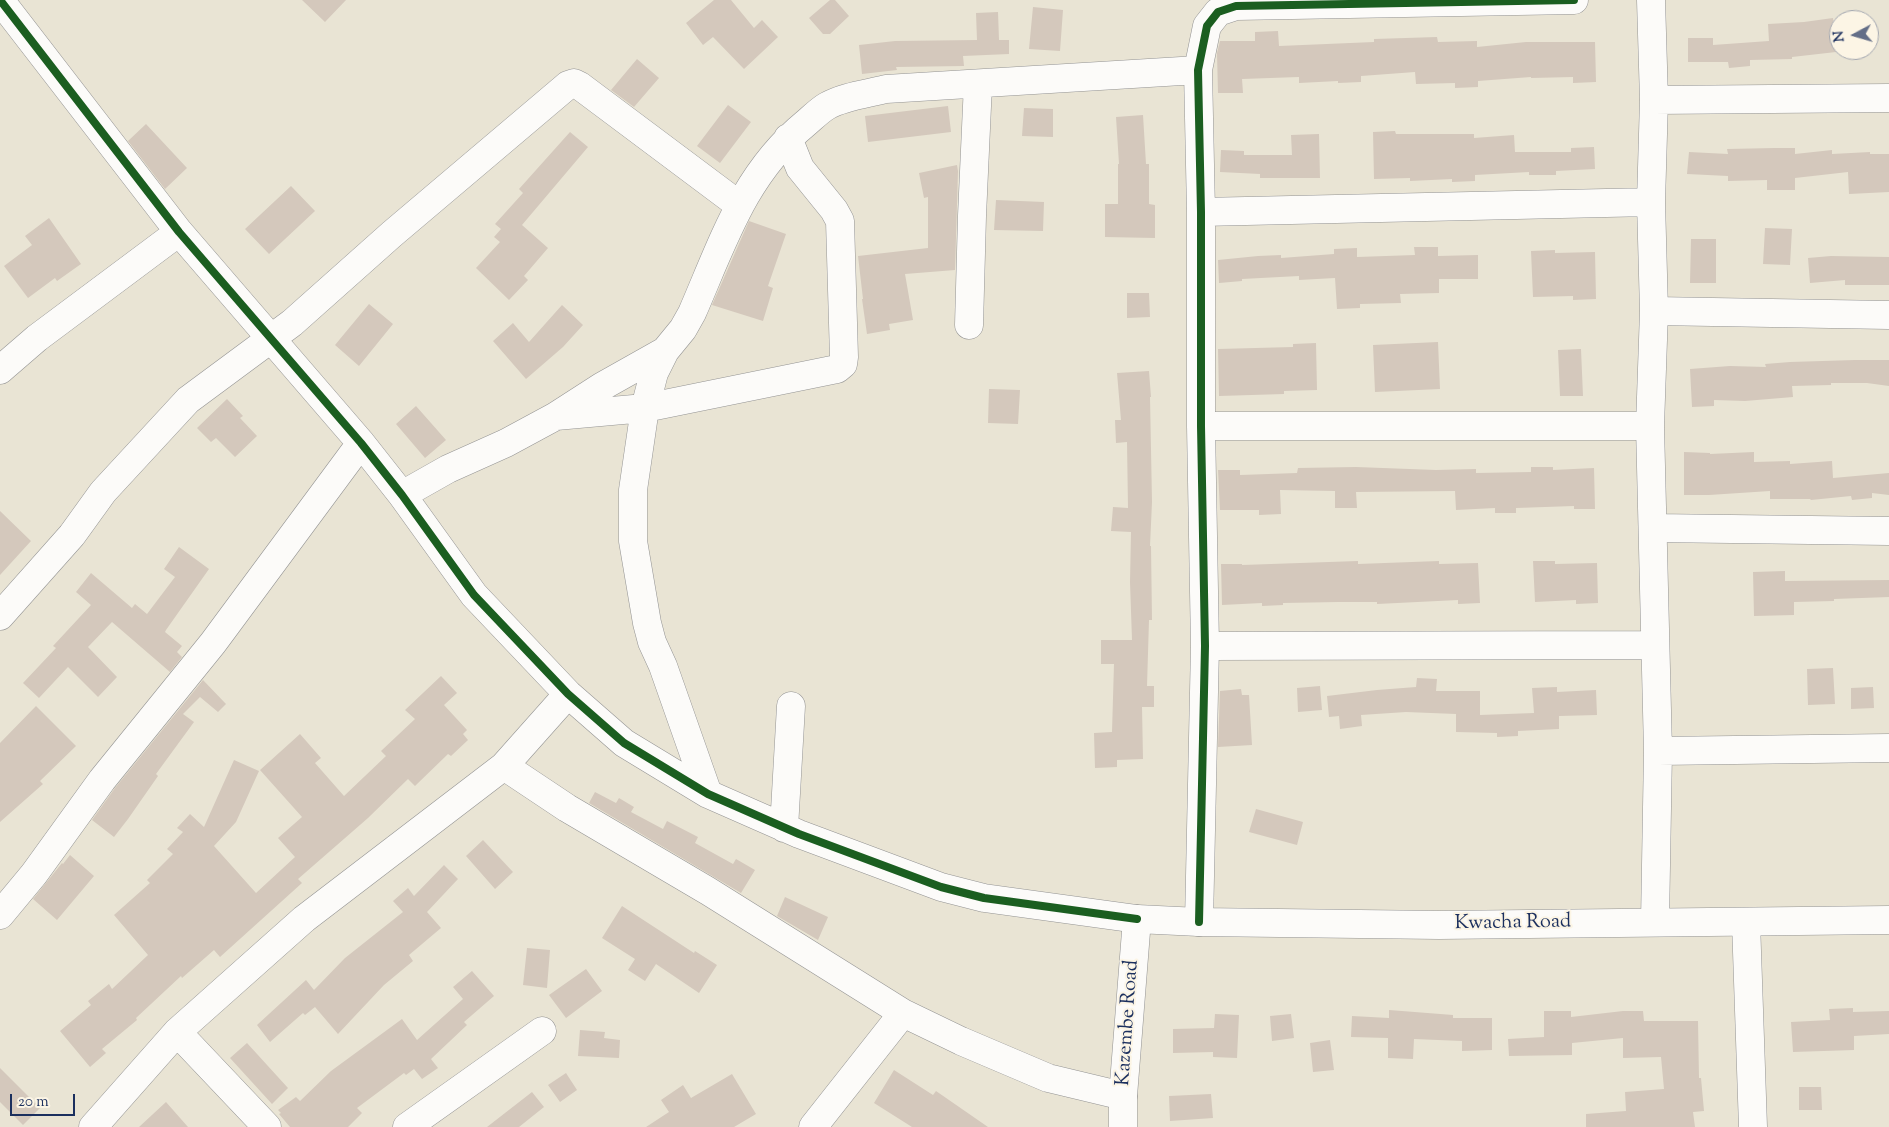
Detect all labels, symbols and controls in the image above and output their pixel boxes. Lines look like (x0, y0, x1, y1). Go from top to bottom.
north arrow (1829, 10, 1879, 60)
text: N (1830, 30, 1851, 43)
street label: Kwacha Road (1455, 911, 1571, 937)
street label: Kazembe Road (1113, 959, 1145, 1087)
scale bar (12, 1084, 78, 1116)
text: 20 m (18, 1092, 49, 1113)

